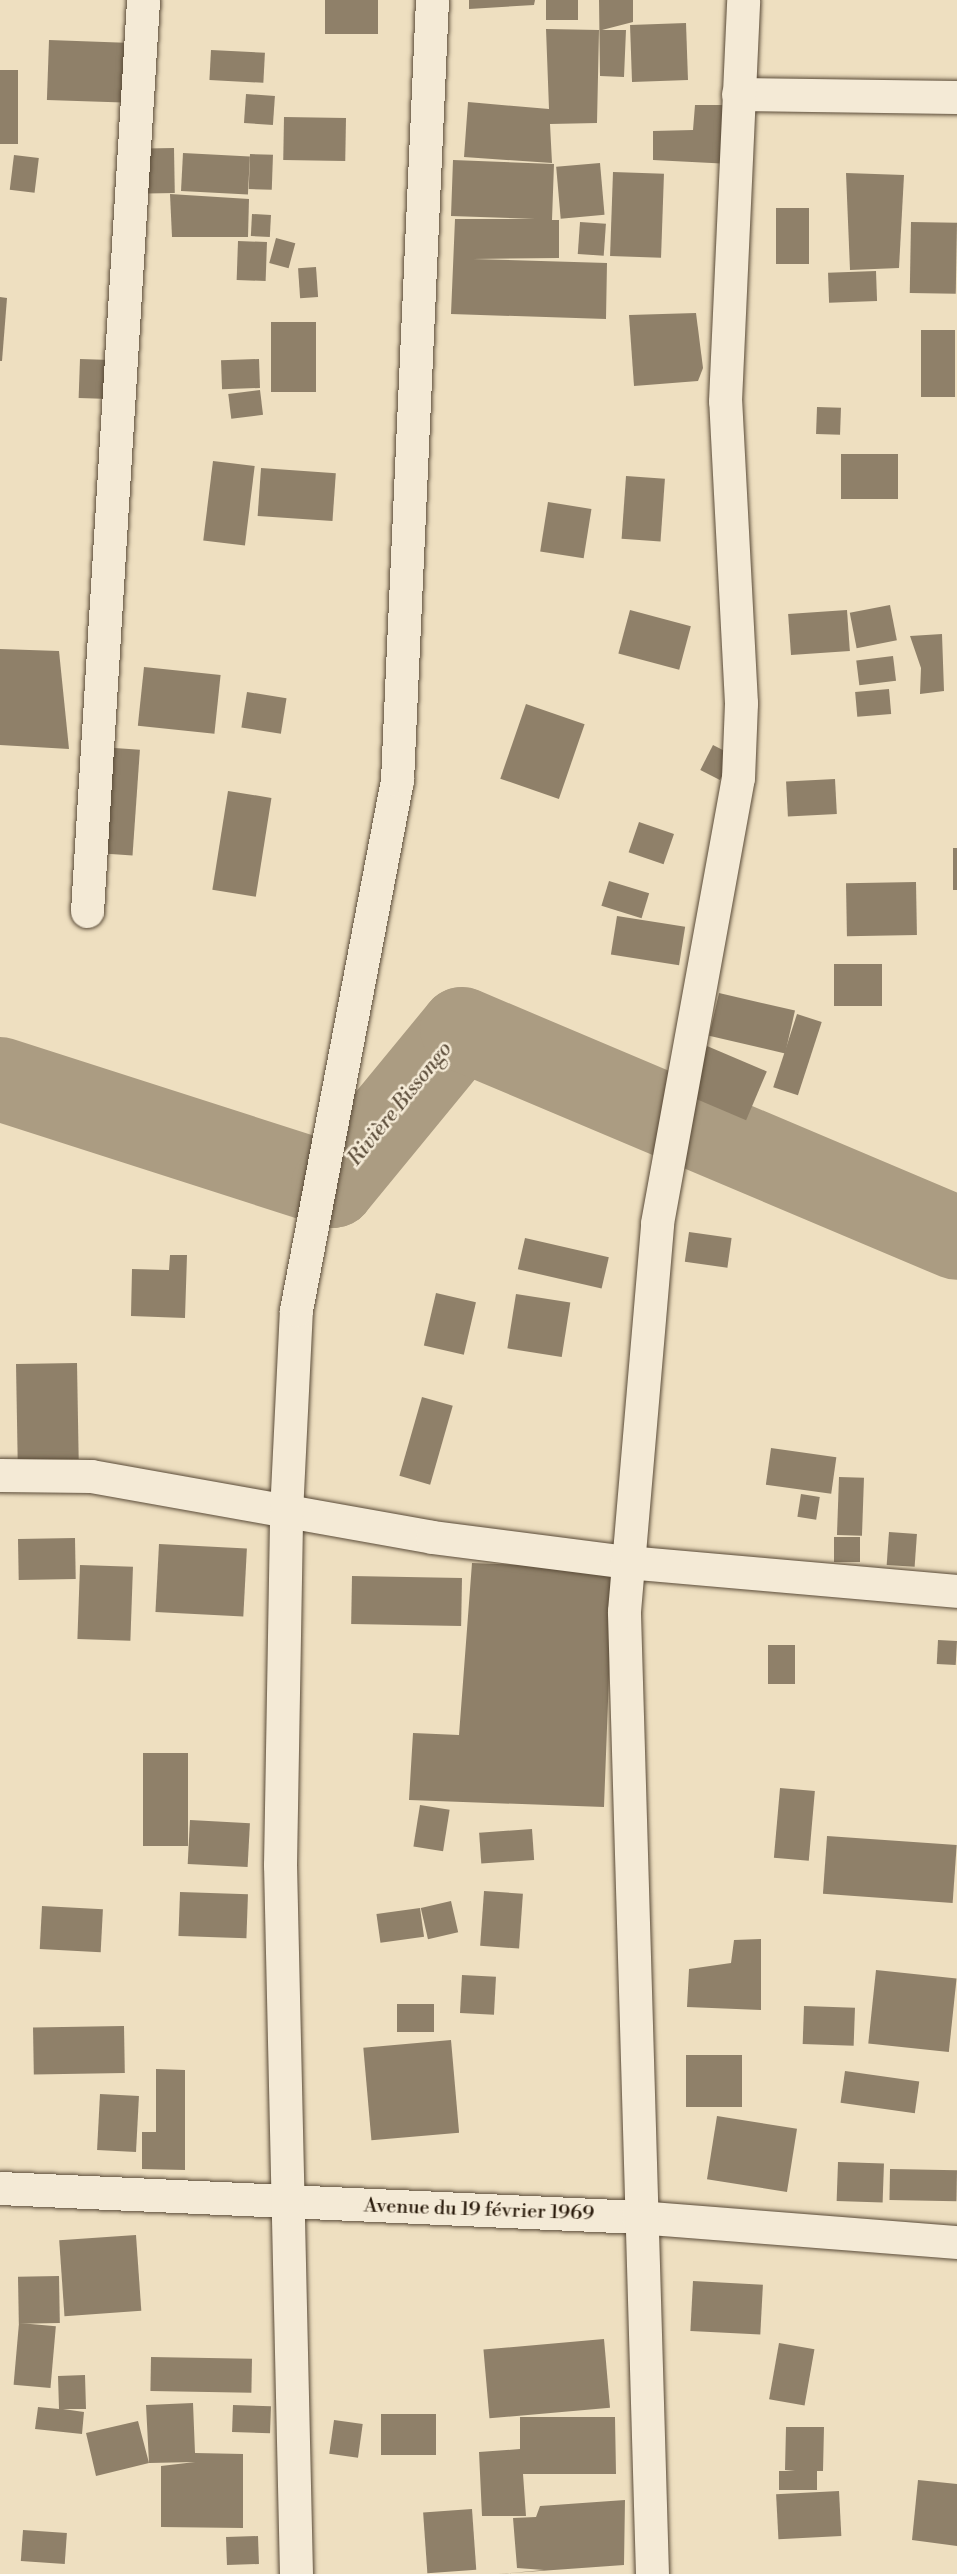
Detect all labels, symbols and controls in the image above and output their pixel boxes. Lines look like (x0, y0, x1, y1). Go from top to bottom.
water label: Rivière Bissongo (342, 1037, 458, 1171)
street label: Avenue du 19 février 1969 (363, 2194, 595, 2226)

